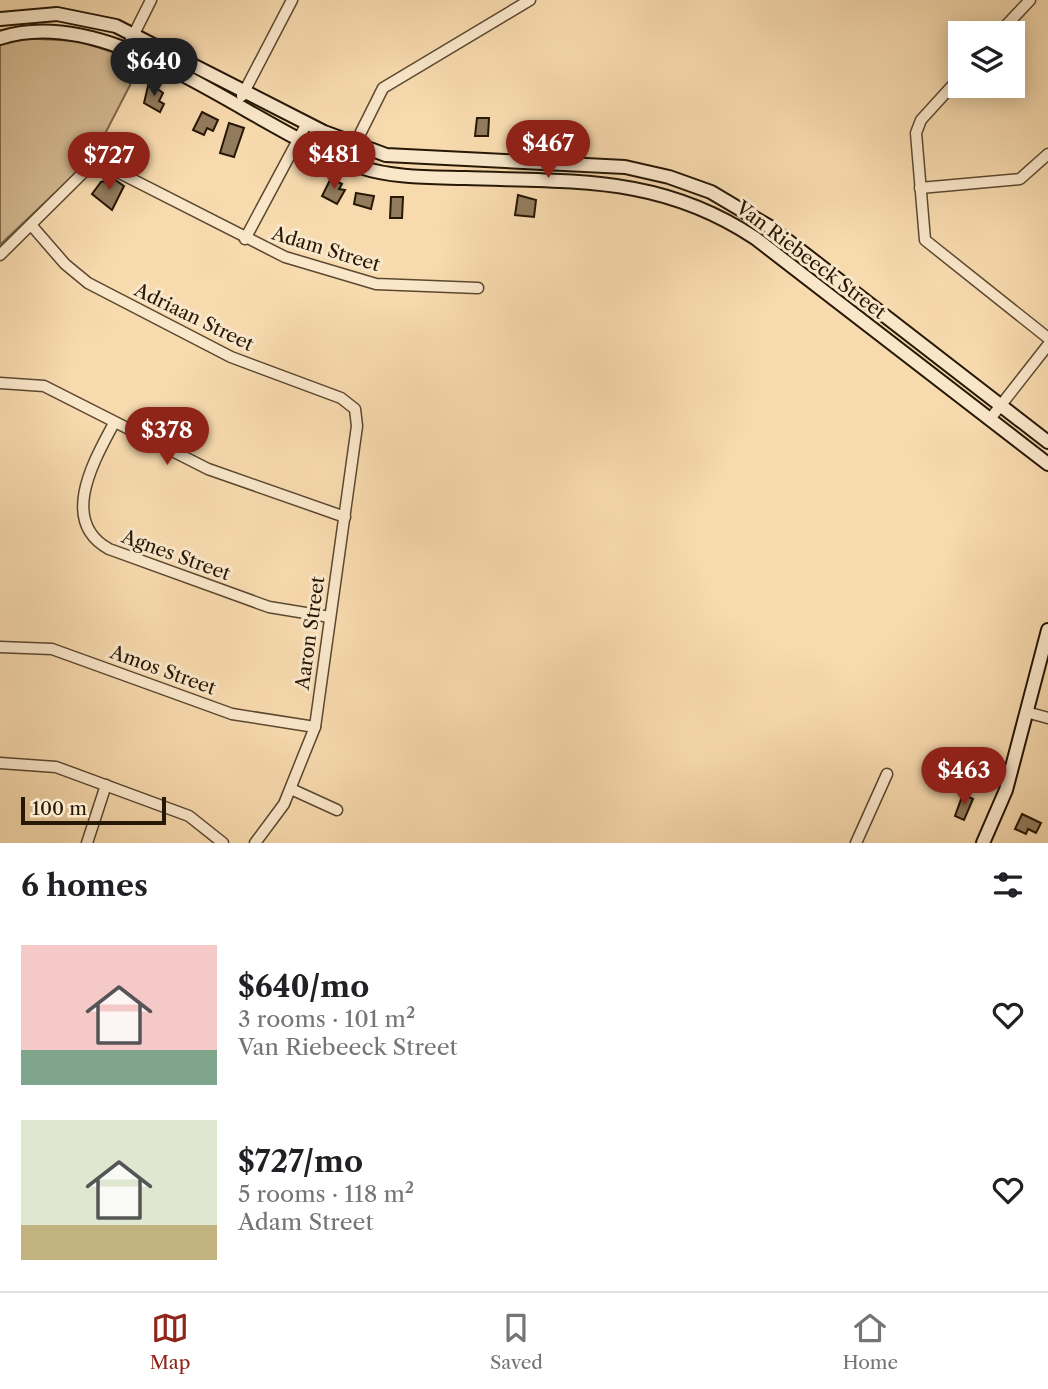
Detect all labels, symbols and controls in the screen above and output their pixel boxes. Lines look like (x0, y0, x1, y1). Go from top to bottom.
map controls (948, 21, 1025, 98)
button: layers (948, 21, 1025, 98)
pin: $640 (113, 38, 195, 98)
text: $640 (127, 47, 181, 75)
pin: $467 (507, 120, 589, 180)
text: $467 (522, 129, 574, 157)
pin: $727 (68, 132, 150, 192)
pin: $481 (293, 132, 375, 191)
text: $481 (309, 140, 360, 168)
text: $727 (84, 141, 134, 169)
street label: Van Riebeeck Street (731, 196, 891, 324)
street label: Adam Street (268, 221, 383, 276)
street label: Adriaan Street (130, 278, 258, 356)
pin: $378 (126, 407, 208, 467)
text: $378 (141, 416, 193, 444)
street label: Agnes Street (118, 524, 234, 585)
street label: Aaron Street (291, 575, 329, 692)
street label: Amos Street (106, 640, 219, 700)
pin: $463 (923, 748, 1005, 807)
text: $463 (937, 756, 991, 784)
scale bar (21, 794, 166, 826)
text: 100 m (32, 797, 87, 820)
icon: filters (989, 866, 1027, 904)
text: 6 homes (21, 867, 148, 904)
text: $640/mo (238, 968, 369, 1005)
icon: home (77, 973, 161, 1057)
icon: heart (989, 996, 1027, 1034)
text: 3 rooms · 101 m² (238, 1005, 415, 1033)
text: Van Riebeeck Street (238, 1033, 458, 1061)
text: $727/mo (238, 1143, 363, 1180)
icon: home (77, 1148, 161, 1232)
icon: heart (989, 1171, 1027, 1209)
text: 5 rooms · 118 m² (238, 1180, 414, 1208)
text: Adam Street (238, 1208, 374, 1236)
tab: Map (150, 1309, 191, 1374)
tab: Saved (490, 1309, 543, 1374)
tab: Home (842, 1309, 898, 1374)

